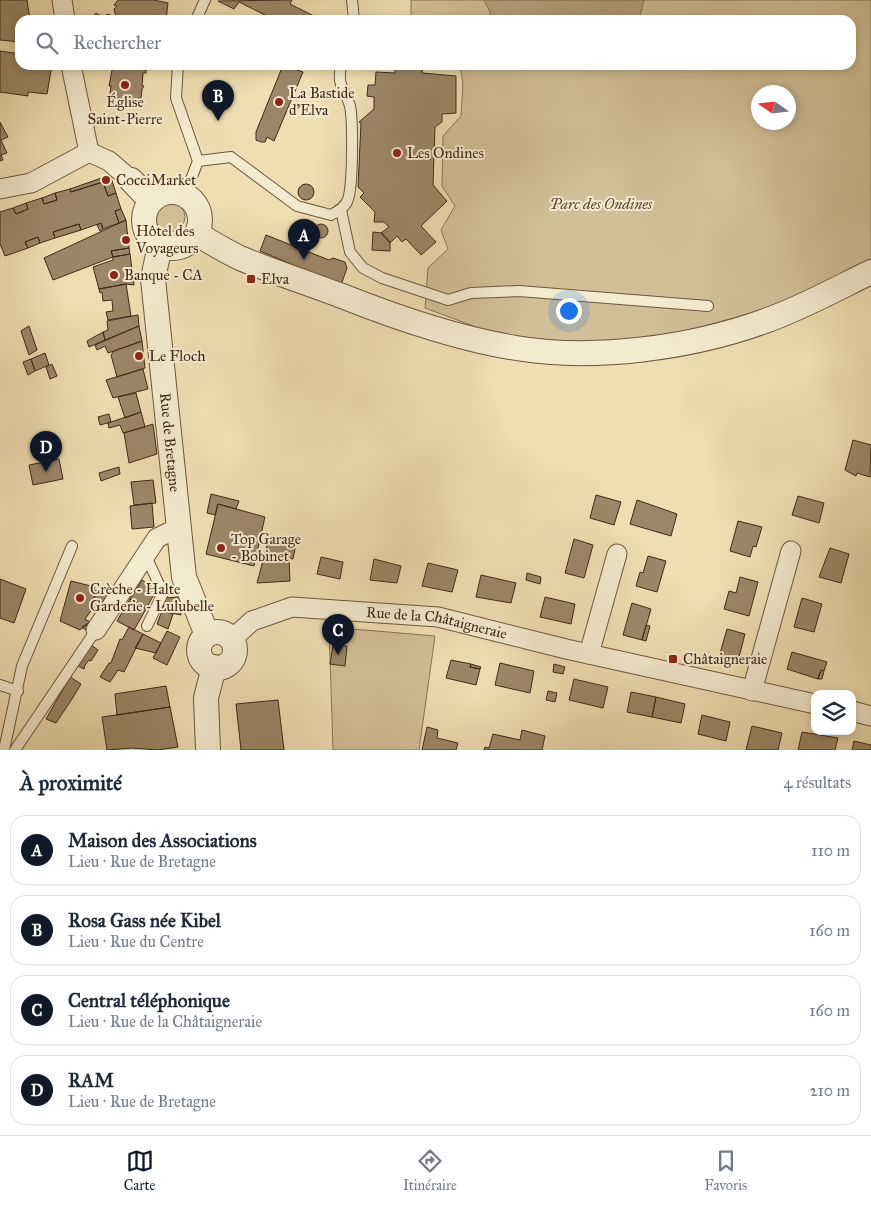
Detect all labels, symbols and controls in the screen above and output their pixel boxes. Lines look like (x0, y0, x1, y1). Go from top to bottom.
search box (15, 15, 856, 70)
icon: search (33, 29, 61, 57)
text: Rechercher (73, 31, 161, 54)
marker: Église Saint-Pierre (119, 79, 131, 91)
pin: B (202, 80, 234, 121)
place label: La Bastide d'Elva (289, 84, 355, 119)
north arrow (751, 85, 796, 130)
place label: Église Saint-Pierre (88, 92, 162, 128)
marker: La Bastide d'Elva (273, 96, 285, 108)
place label: Les Ondines (407, 144, 484, 162)
marker: Les Ondines (391, 147, 403, 159)
place label: CocciMarket (116, 171, 197, 189)
marker: CocciMarket (100, 174, 112, 186)
park label: Parc des Ondines (550, 195, 653, 213)
pin: A (288, 219, 320, 260)
place label: Hôtel des Voyageurs (135, 222, 199, 257)
marker: Hôtel des Voyageurs (120, 234, 132, 246)
place label: Banque - CA (124, 266, 203, 285)
marker: Banque - CA (108, 269, 120, 281)
place label: Elva (261, 270, 290, 288)
marker: Elva (245, 273, 257, 285)
your location (556, 298, 582, 324)
place label: Le Floch (149, 347, 206, 365)
marker: Le Floch (133, 350, 145, 362)
street label: Rue de Bretagne (156, 392, 184, 493)
pin: D (30, 431, 62, 472)
place label: Top Garage - Bobinet (231, 530, 301, 565)
marker: Top Garage - Bobinet (215, 542, 227, 554)
place label: Crèche - Halte Garderie - Lulubelle (90, 580, 214, 615)
marker: Crèche - Halte Garderie - Lulubelle (74, 592, 86, 604)
street label: Rue de la Châtaigneraie (365, 603, 509, 643)
pin: C (322, 614, 354, 655)
place label: Châtaigneraie (683, 650, 767, 668)
marker: Châtaigneraie (667, 653, 679, 665)
map controls (811, 690, 856, 735)
button: layers (811, 690, 856, 735)
text: À proximité (20, 770, 122, 796)
text: 4 résultats (784, 773, 851, 792)
text: Maison des Associations (68, 829, 257, 852)
text: A (32, 841, 42, 860)
text: 110 m (811, 841, 850, 860)
text: Lieu · Rue de Bretagne (68, 852, 216, 871)
text: Rosa Gass née Kibel (68, 909, 221, 932)
text: B (32, 921, 42, 940)
text: 160 m (809, 921, 850, 940)
text: Lieu · Rue du Centre (68, 932, 204, 951)
text: Central téléphonique (68, 989, 230, 1012)
text: C (32, 1001, 42, 1020)
text: 160 m (809, 1001, 850, 1020)
text: Lieu · Rue de la Châtaigneraie (68, 1012, 262, 1031)
text: RAM (68, 1069, 114, 1092)
text: D (31, 1081, 43, 1100)
text: 210 m (810, 1081, 850, 1100)
text: Lieu · Rue de Bretagne (68, 1092, 216, 1111)
tab: Carte (124, 1147, 155, 1194)
tab: Itinéraire (403, 1147, 457, 1194)
tab: Favoris (705, 1147, 747, 1194)

